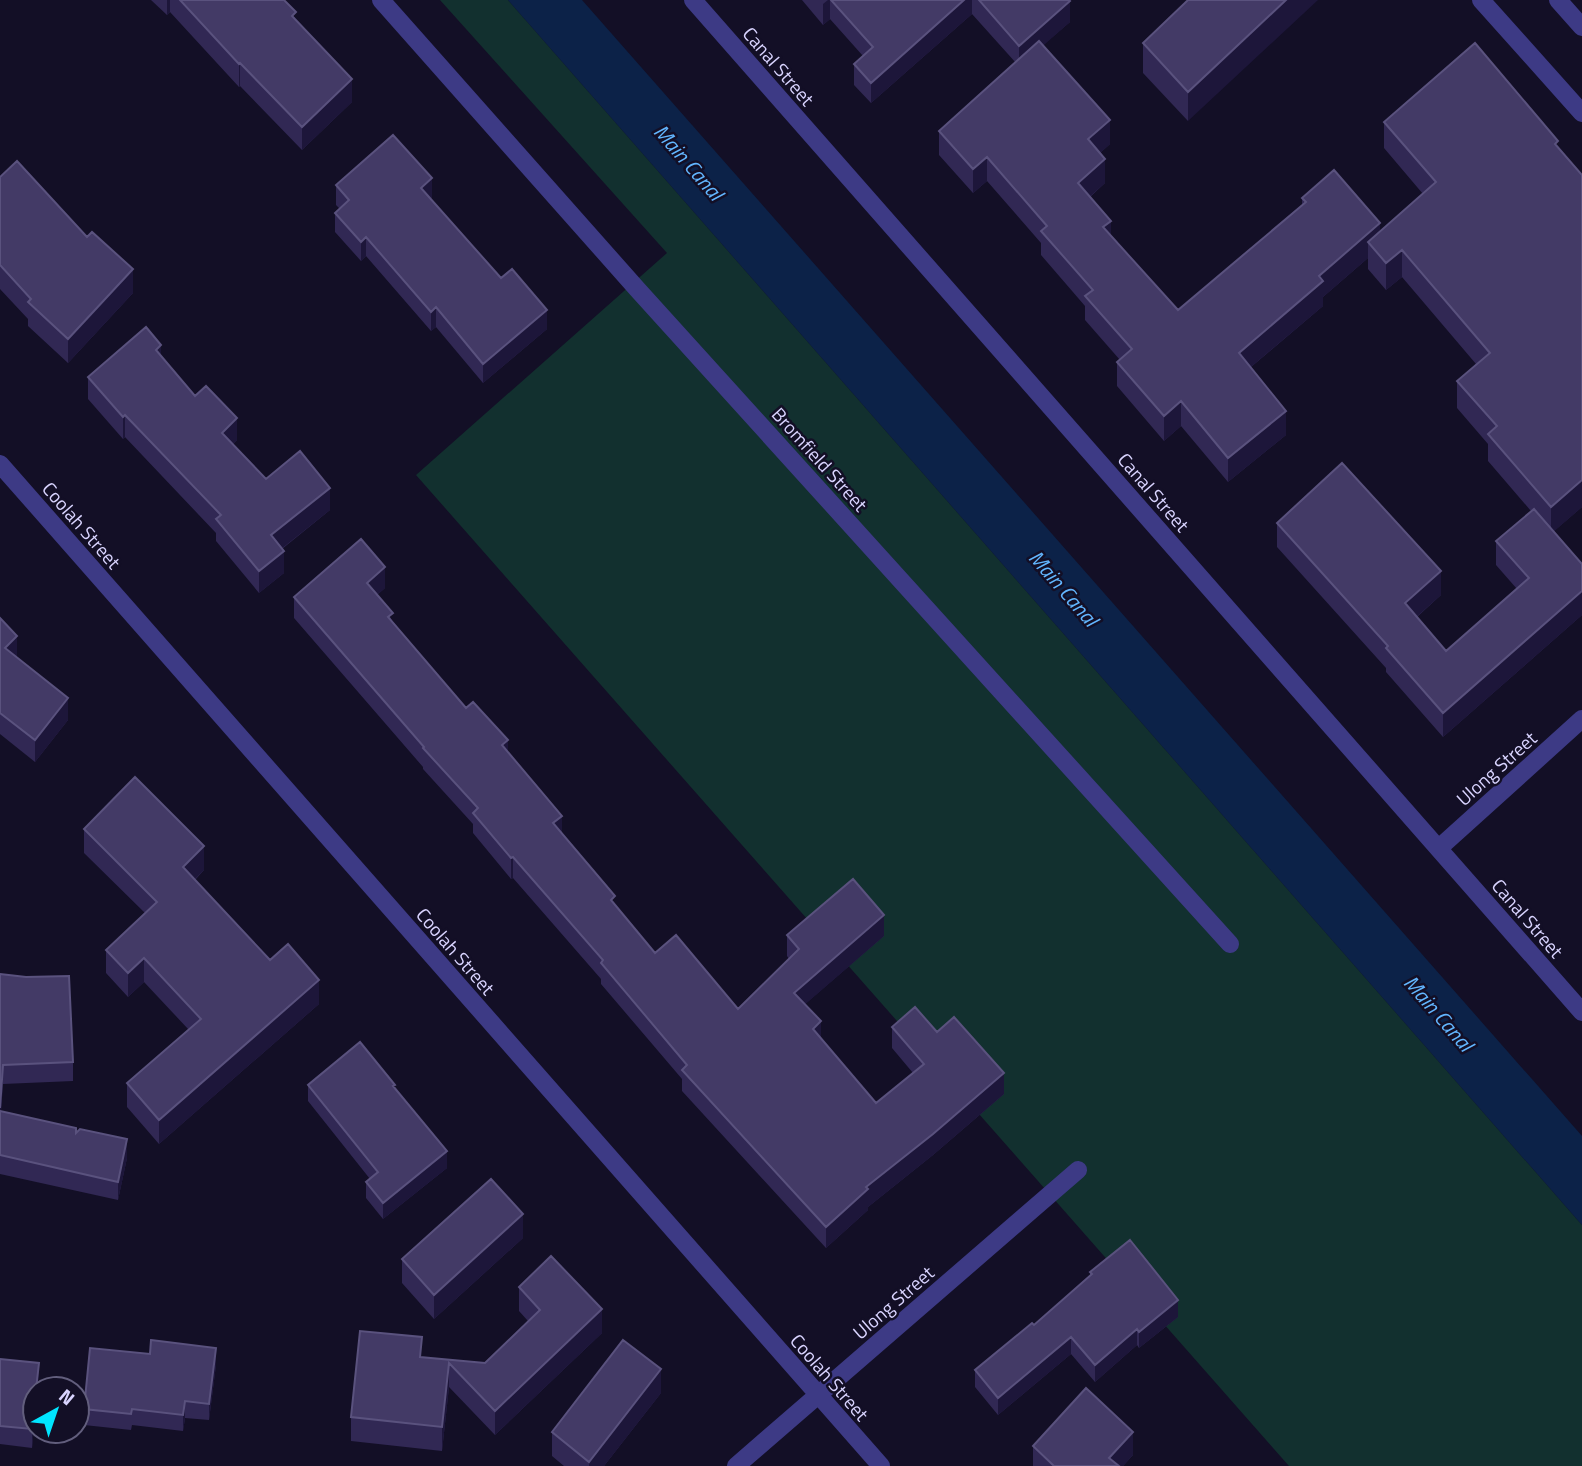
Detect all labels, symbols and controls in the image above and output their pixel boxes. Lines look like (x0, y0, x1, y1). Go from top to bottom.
street label: Canal Street (736, 20, 822, 112)
water label: Main Canal (647, 117, 733, 209)
street label: Bromfield Street (765, 400, 875, 518)
street label: Canal Street (1111, 446, 1197, 538)
street label: Coolah Street (36, 475, 128, 575)
water label: Main Canal (1022, 543, 1108, 635)
street label: Ulong Street (1449, 724, 1543, 812)
street label: Canal Street (1485, 872, 1571, 964)
street label: Coolah Street (410, 901, 502, 1001)
water label: Main Canal (1397, 968, 1483, 1060)
street label: Ulong Street (846, 1258, 940, 1346)
street label: Coolah Street (784, 1327, 876, 1427)
north arrow (21, 1375, 91, 1445)
text: N (53, 1381, 82, 1412)

